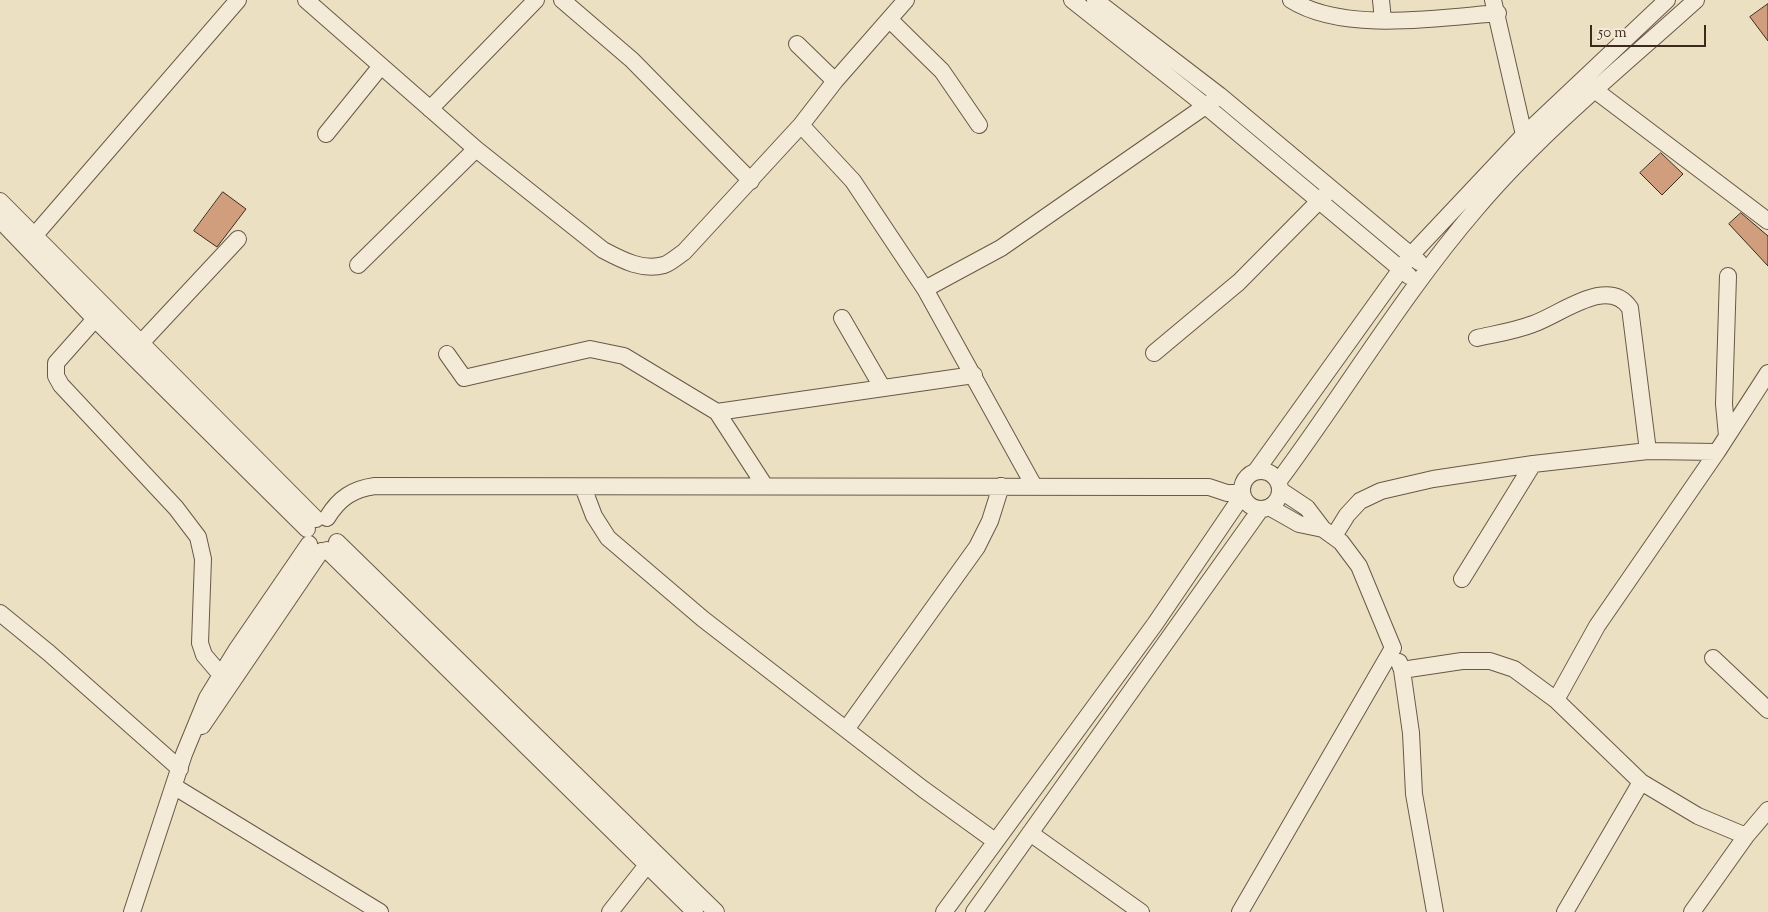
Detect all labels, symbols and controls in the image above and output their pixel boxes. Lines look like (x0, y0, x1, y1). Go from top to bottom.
scale bar (1593, 15, 1709, 47)
text: 50 m (1598, 23, 1627, 44)

